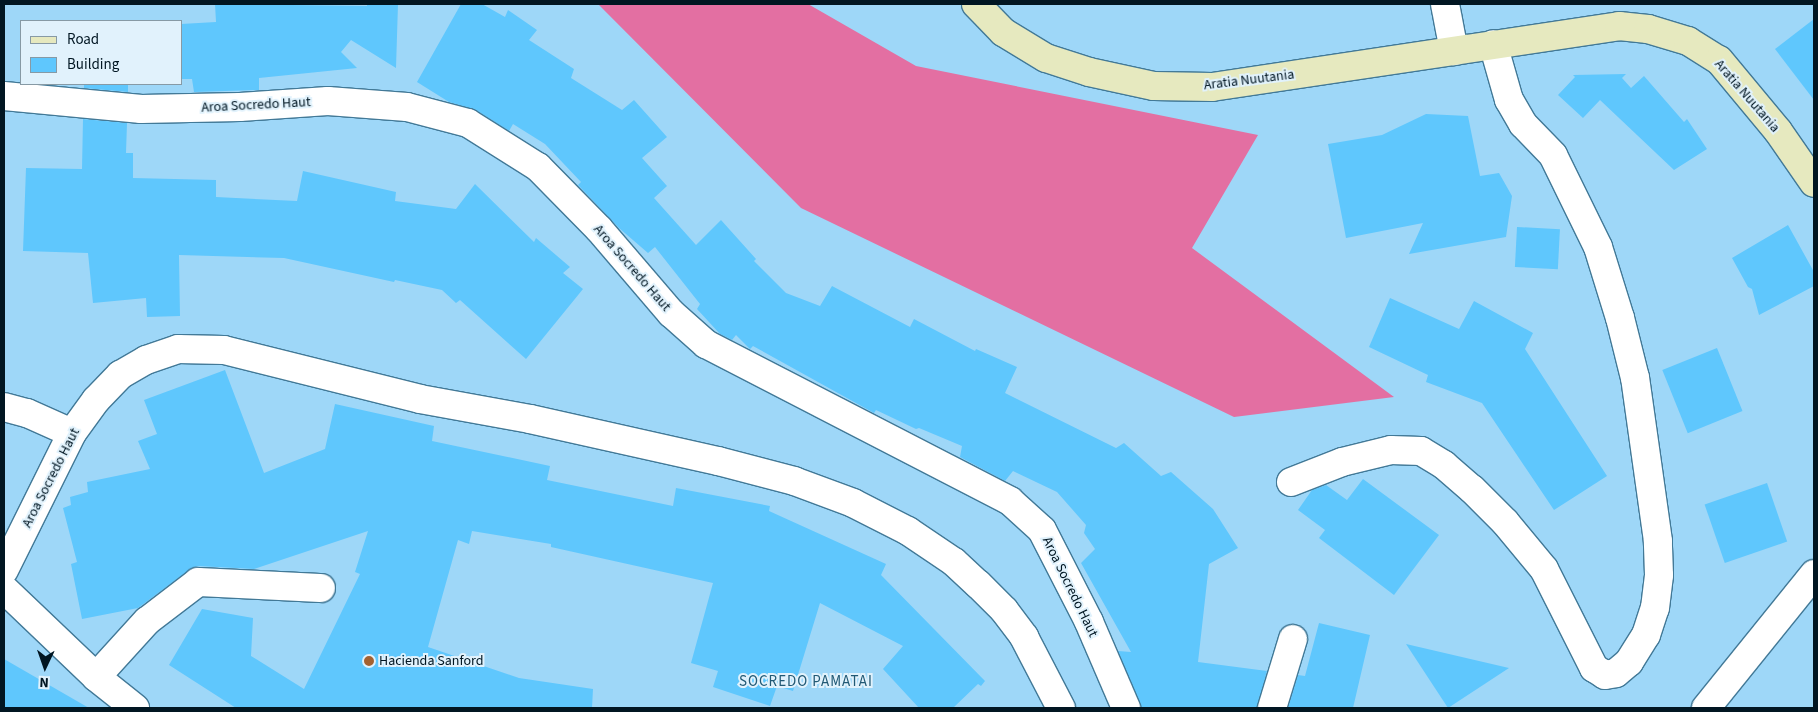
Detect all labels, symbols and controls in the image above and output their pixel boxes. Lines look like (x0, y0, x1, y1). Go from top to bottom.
legend (20, 20, 182, 85)
text: Road (67, 29, 99, 50)
text: Building (67, 54, 119, 75)
street label: Aratia Nuutania (1711, 56, 1783, 136)
street label: Aratia Nuutania (1203, 66, 1295, 94)
street label: Aroa Socredo Haut (201, 94, 311, 116)
street label: Aroa Socredo Haut (590, 221, 674, 315)
street label: Aroa Socredo Haut (19, 425, 83, 531)
street label: Aroa Socredo Haut (1038, 534, 1102, 640)
north arrow (20, 642, 70, 692)
place label: Hacienda Sanford (379, 653, 483, 669)
marker: Hacienda Sanford (363, 655, 375, 667)
text: N (39, 672, 49, 692)
district label: SOCREDO PAMATAI (737, 673, 875, 691)

